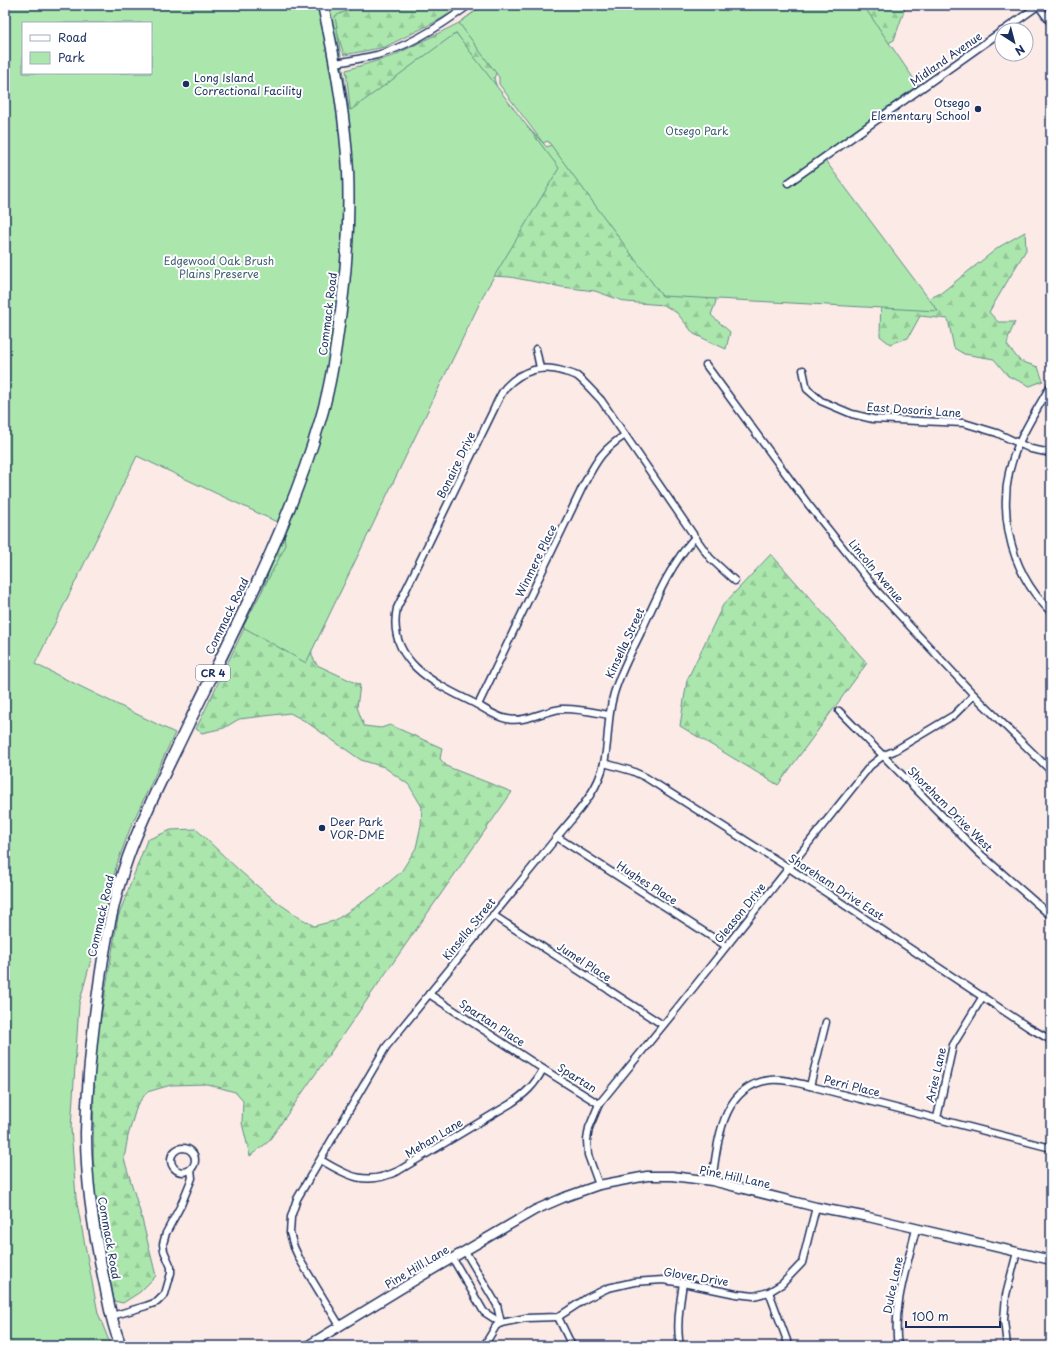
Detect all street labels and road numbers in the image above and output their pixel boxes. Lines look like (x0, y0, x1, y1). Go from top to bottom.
street label: Midland Avenue (906, 27, 985, 90)
street label: Commack Road (314, 271, 341, 357)
street label: East Dosoris Lane (866, 398, 962, 421)
street label: Bonaire Drive (432, 428, 479, 501)
street label: Winmere Place (511, 521, 561, 600)
street label: Lincoln Avenue (845, 535, 908, 606)
street label: Commack Road (201, 574, 253, 657)
street label: Kinsella Street (601, 604, 649, 681)
road number: CR 4 (196, 665, 230, 681)
street label: Shoreham Drive West (904, 762, 997, 856)
street label: Shoreham Drive East (785, 849, 888, 924)
street label: Hughes Place (614, 857, 681, 909)
street label: Commack Road (83, 873, 118, 959)
street label: Gleason Drive (710, 879, 769, 947)
street label: Kinsella Street (438, 893, 500, 964)
street label: Jumel Place (554, 938, 615, 986)
street label: Spartan Place (456, 995, 529, 1050)
street label: Aries Lane (921, 1046, 950, 1104)
street label: Spartan (554, 1059, 600, 1096)
street label: Perri Place (822, 1070, 882, 1101)
street label: Mehan Lane (402, 1114, 466, 1162)
street label: Pine Hill Lane (698, 1161, 772, 1192)
street label: Commack Road (94, 1195, 125, 1281)
street label: Pine Hill Lane (381, 1241, 452, 1292)
street label: Dulce Lane (878, 1255, 907, 1315)
street label: Glover Drive (662, 1263, 730, 1290)

